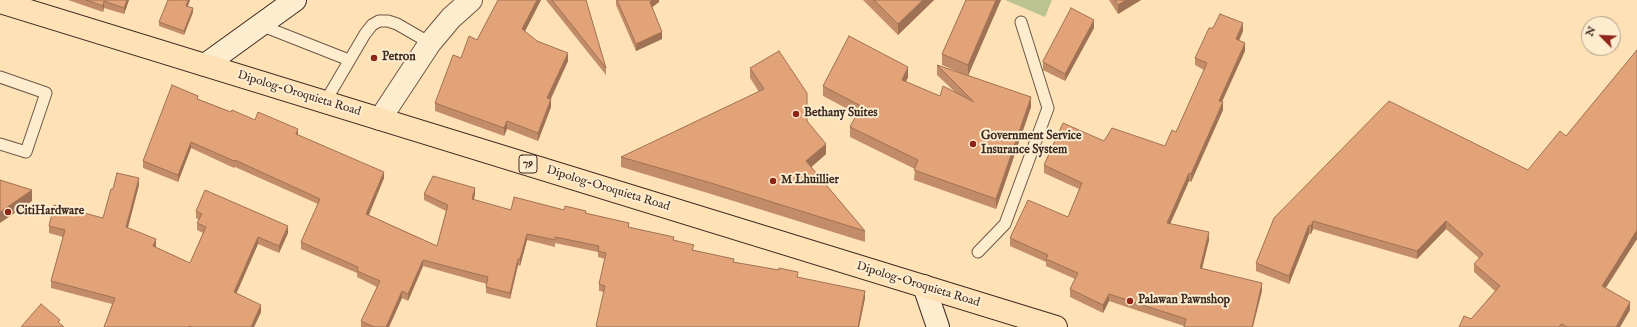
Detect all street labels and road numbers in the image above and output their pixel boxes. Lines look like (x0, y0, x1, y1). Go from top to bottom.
street label: Dipolog-Oroquieta Road (236, 68, 362, 120)
road number: 79 (519, 155, 537, 173)
street label: Dipolog-Oroquieta Road (545, 163, 671, 215)
street label: Dipolog-Oroquieta Road (855, 259, 981, 311)

